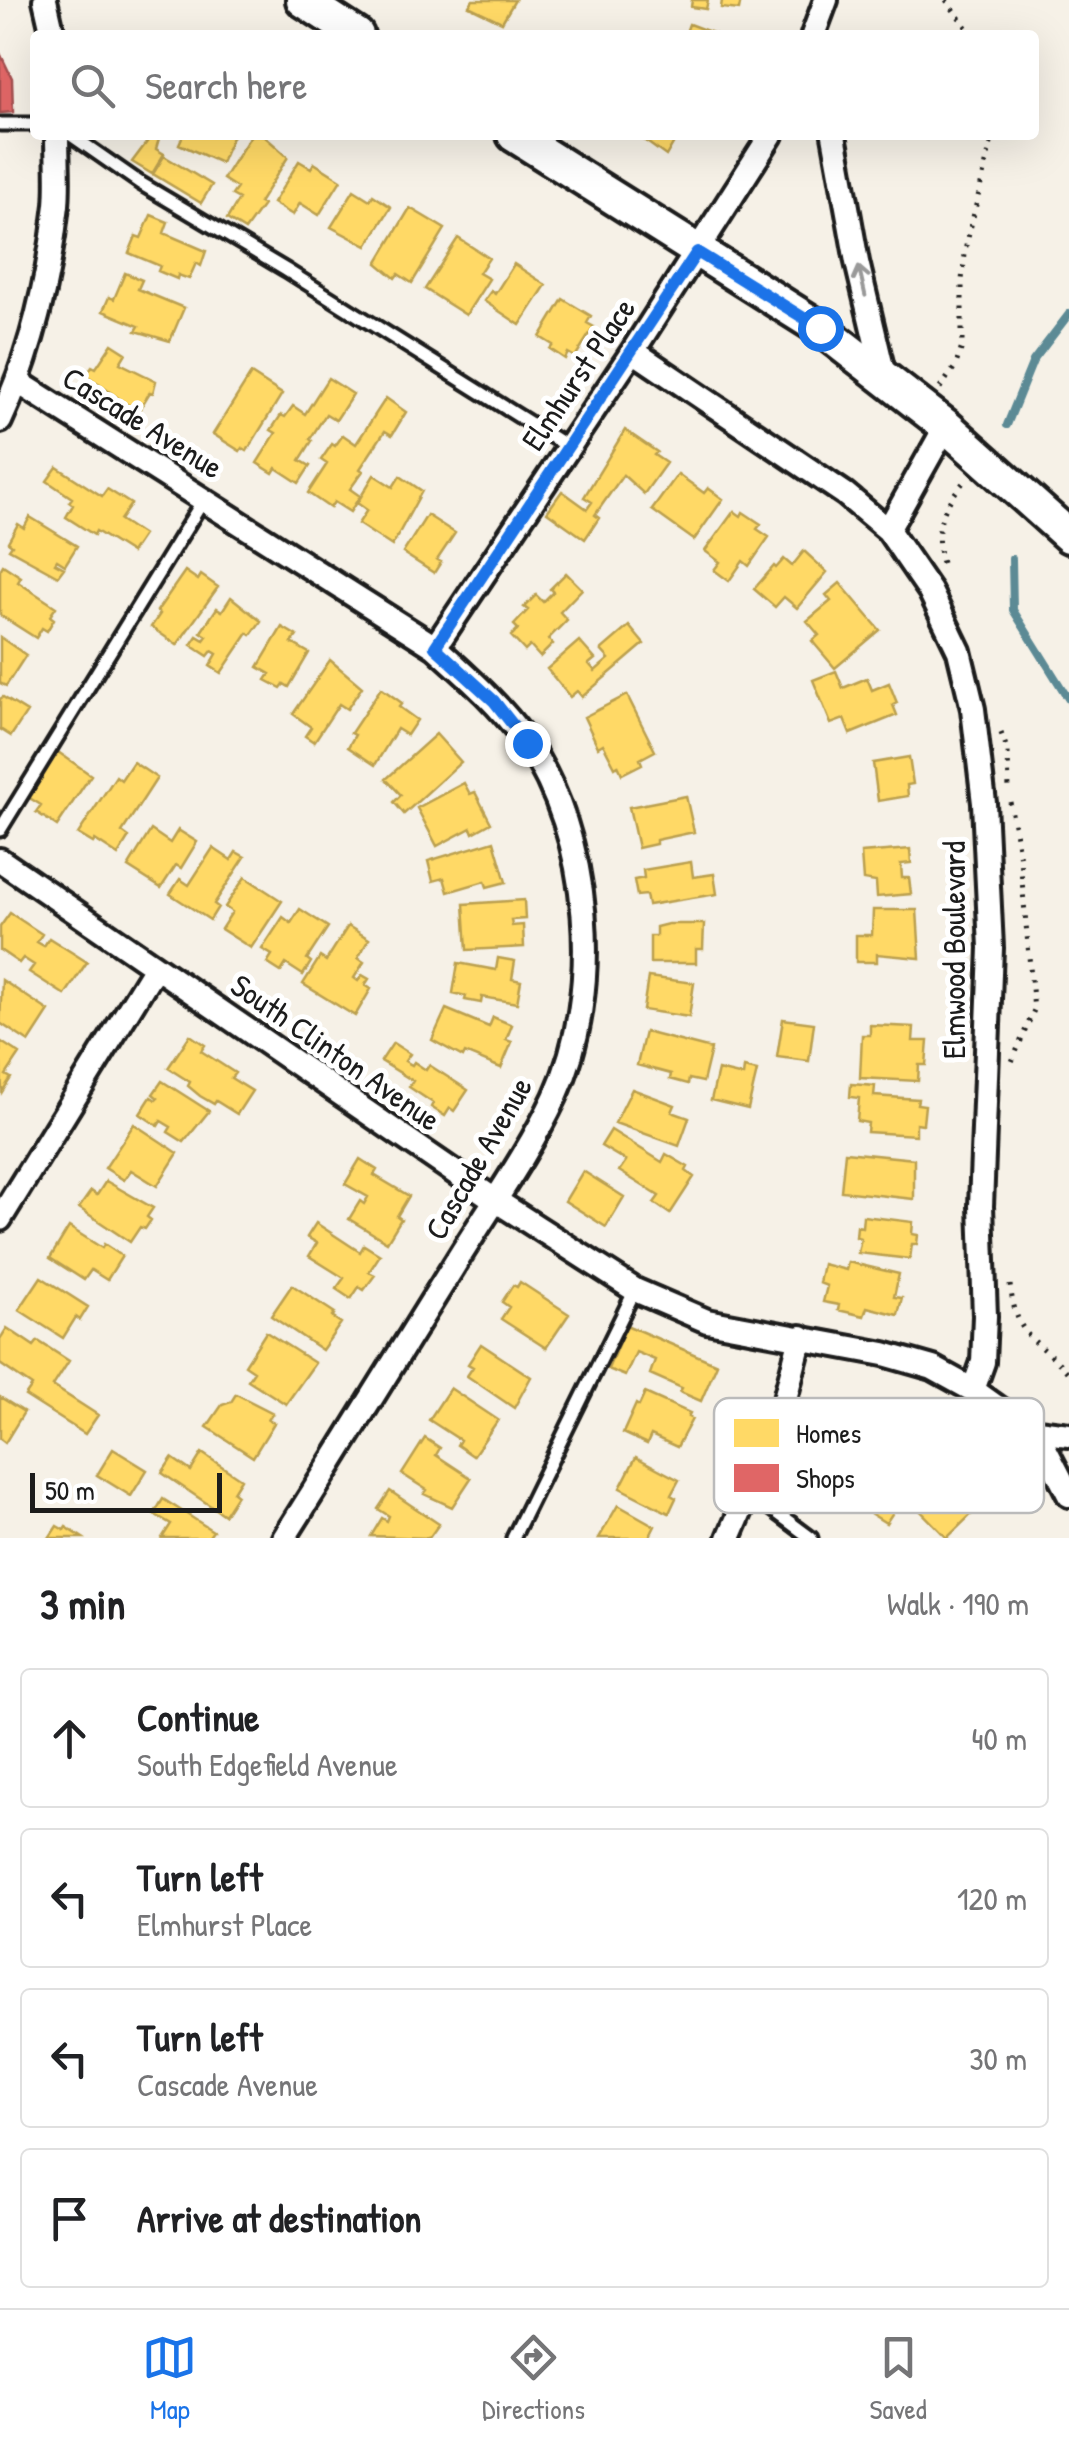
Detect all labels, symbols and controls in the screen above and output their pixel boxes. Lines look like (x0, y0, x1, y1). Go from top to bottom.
search box (30, 30, 1039, 140)
icon: search (65, 58, 120, 113)
text: Search here (145, 59, 307, 111)
one-way arrow (852, 266, 870, 298)
street label: Elmhurst Place (511, 289, 645, 459)
route start (798, 306, 844, 352)
street label: Cascade Avenue (55, 356, 231, 488)
route end (505, 721, 551, 767)
street label: Elmwood Boulevard (932, 841, 975, 1059)
street label: South Clinton Avenue (223, 964, 450, 1141)
street label: Cascade Avenue (414, 1069, 542, 1247)
legend (714, 1398, 1044, 1513)
text: Homes (796, 1414, 861, 1452)
text: Shops (796, 1459, 855, 1497)
scale bar (30, 1468, 222, 1512)
text: 50 m (45, 1471, 95, 1509)
text: 3 min (40, 1575, 125, 1632)
text: Walk · 190 m (887, 1582, 1029, 1625)
text: Continue (137, 1691, 259, 1743)
icon: ahead (42, 1711, 97, 1766)
text: 40 m (972, 1717, 1027, 1760)
text: South Edgefield Avenue (137, 1743, 398, 1786)
text: Turn left (137, 1851, 262, 1903)
icon: left (42, 1871, 97, 1926)
text: 120 m (957, 1877, 1027, 1920)
text: Elmhurst Place (137, 1903, 312, 1946)
text: Turn left (137, 2011, 262, 2063)
icon: left (42, 2031, 97, 2086)
text: 30 m (969, 2037, 1027, 2080)
text: Cascade Avenue (137, 2063, 318, 2106)
icon: arrive (42, 2191, 97, 2246)
text: Arrive at destination (137, 2192, 421, 2244)
tab: Map (142, 2330, 197, 2428)
tab: Directions (482, 2330, 585, 2428)
tab: Saved (870, 2330, 927, 2428)

